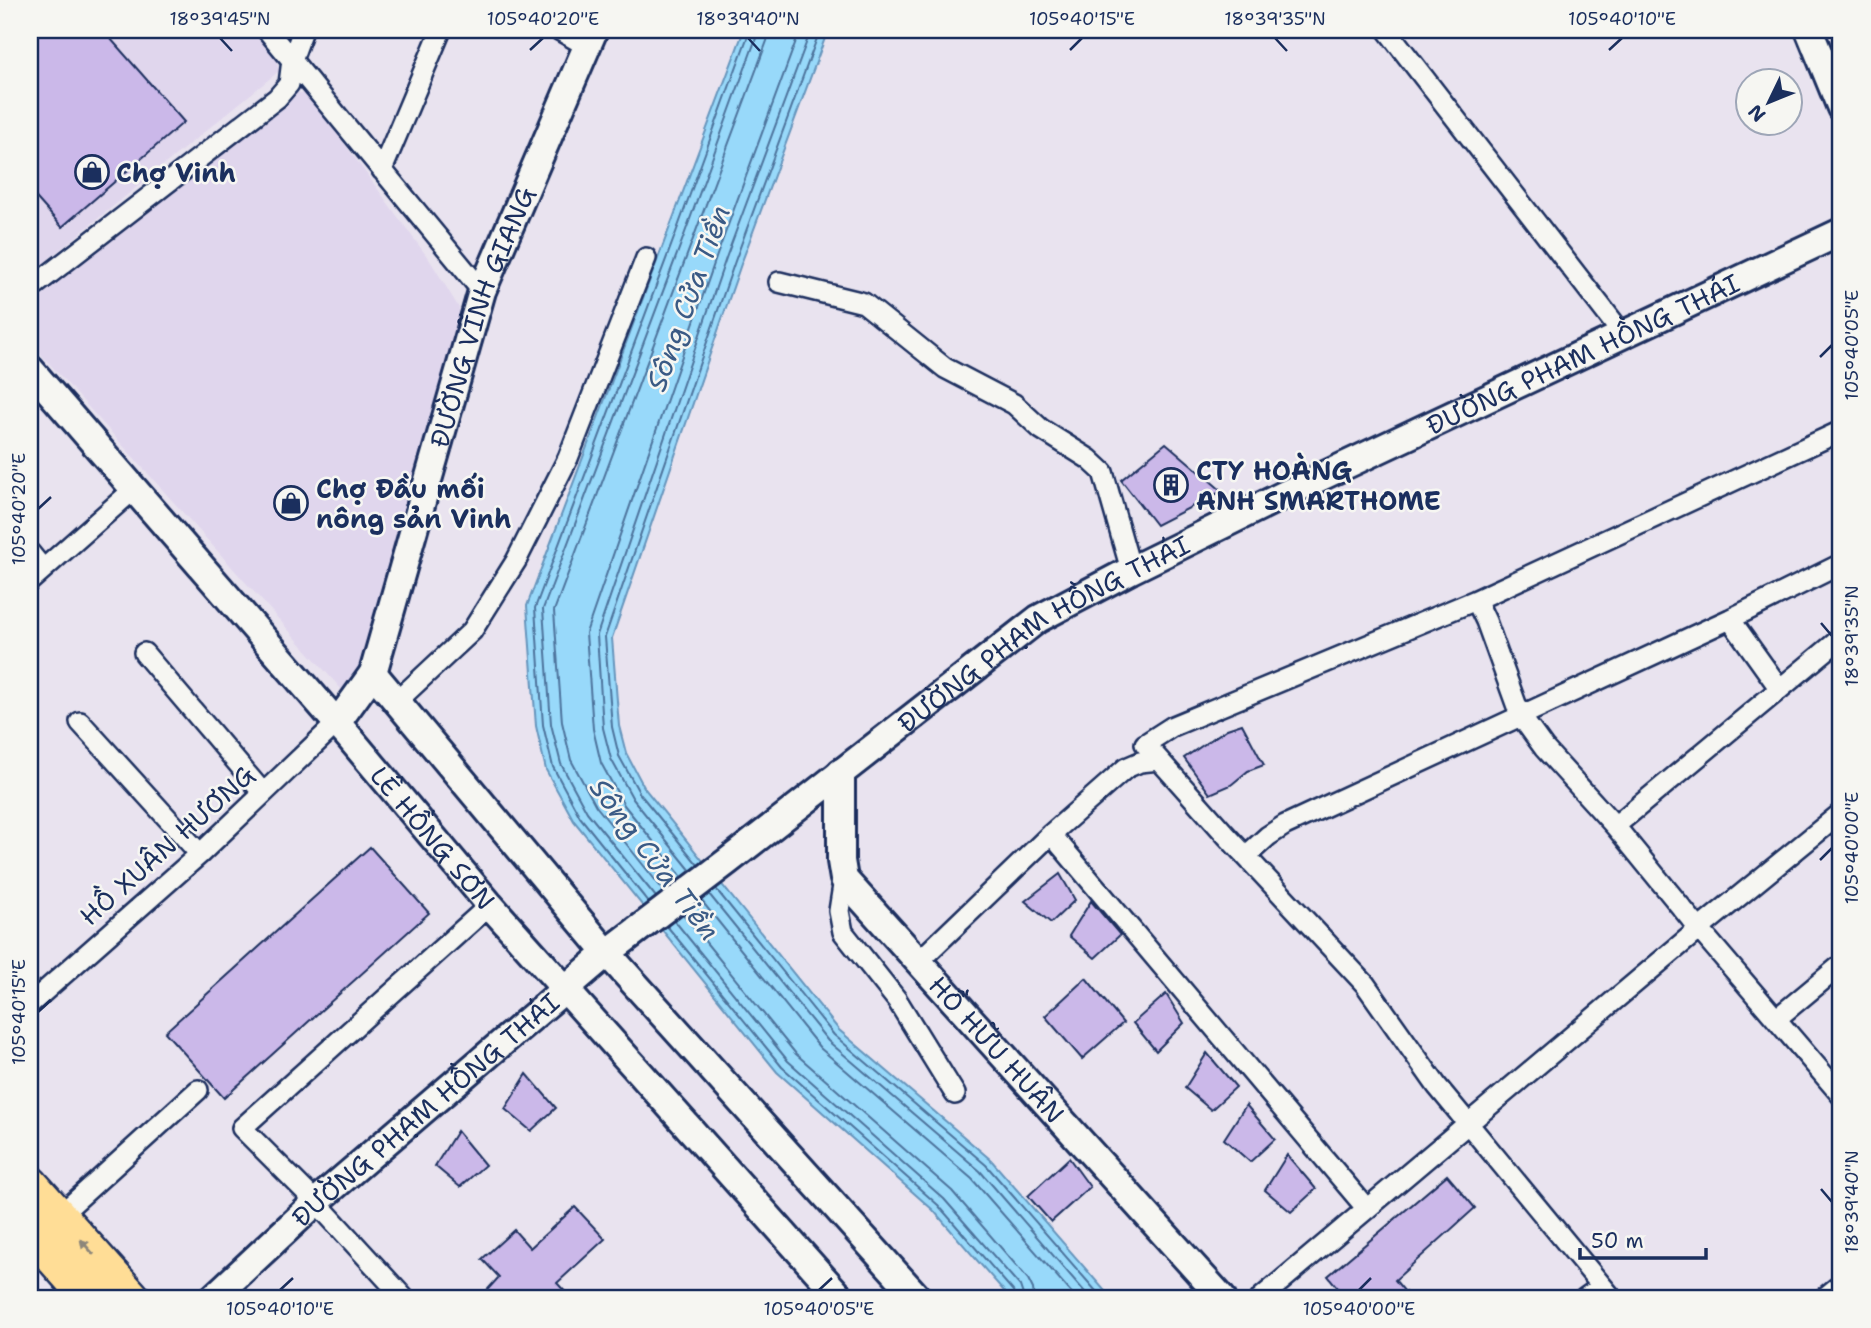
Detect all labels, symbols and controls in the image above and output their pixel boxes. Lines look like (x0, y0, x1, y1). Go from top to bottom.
text: 18°39'45"N (169, 7, 271, 31)
text: 105°40'20"E (487, 7, 599, 31)
text: 18°39'40"N (696, 7, 800, 31)
text: 105°40'15"E (1029, 7, 1135, 31)
text: 18°39'35"N (1224, 7, 1326, 31)
text: 105°40'10"E (1568, 7, 1676, 31)
north arrow (1734, 66, 1804, 136)
text: N (1743, 99, 1771, 127)
shop icon: Chợ Vinh (73, 153, 111, 191)
place label: Chợ Vinh (116, 155, 236, 190)
street label: ĐƯỜNG VĨNH GIANG (421, 181, 542, 451)
water label: Sông Cửa Tiền (637, 200, 739, 396)
street label: ĐƯỜNG PHẠM HỒNG THÁI (1420, 265, 1745, 442)
text: 105°40'05"E (1840, 290, 1864, 400)
place label: CTY HOÀNG ANH SMARTHOME (1196, 452, 1441, 518)
text: 105°40'20"E (7, 453, 31, 565)
building icon: CTY HOÀNG ANH SMARTHOME (1152, 466, 1190, 504)
place label: Chợ Đầu mối nông sản Vinh (316, 471, 511, 536)
shop icon: Chợ Đầu mối nông sản Vinh (272, 484, 310, 522)
street label: ĐƯỜNG PHẠM HỒNG THÁI (890, 526, 1195, 740)
text: 18°39'35"N (1840, 585, 1864, 687)
street label: HỒ XUÂN HƯƠNG (71, 755, 262, 933)
street label: LÊ HỒNG SƠN (363, 758, 504, 916)
water label: Sông Cửa Tiền (581, 770, 729, 948)
text: 105°40'00"E (1840, 792, 1864, 904)
text: 105°40'15"E (7, 959, 31, 1065)
street label: HỒ HỮU HUÂN (922, 968, 1073, 1130)
street label: ĐƯỜNG PHẠM HỒNG THÁI (284, 984, 566, 1234)
text: 18°39'40"N (1840, 1150, 1864, 1254)
scale bar (1580, 1216, 1706, 1260)
text: 50 m (1591, 1227, 1644, 1255)
one-way arrow (79, 1238, 95, 1256)
text: 105°40'10"E (226, 1297, 334, 1321)
text: 105°40'05"E (764, 1297, 874, 1321)
text: 105°40'00"E (1303, 1297, 1415, 1321)

